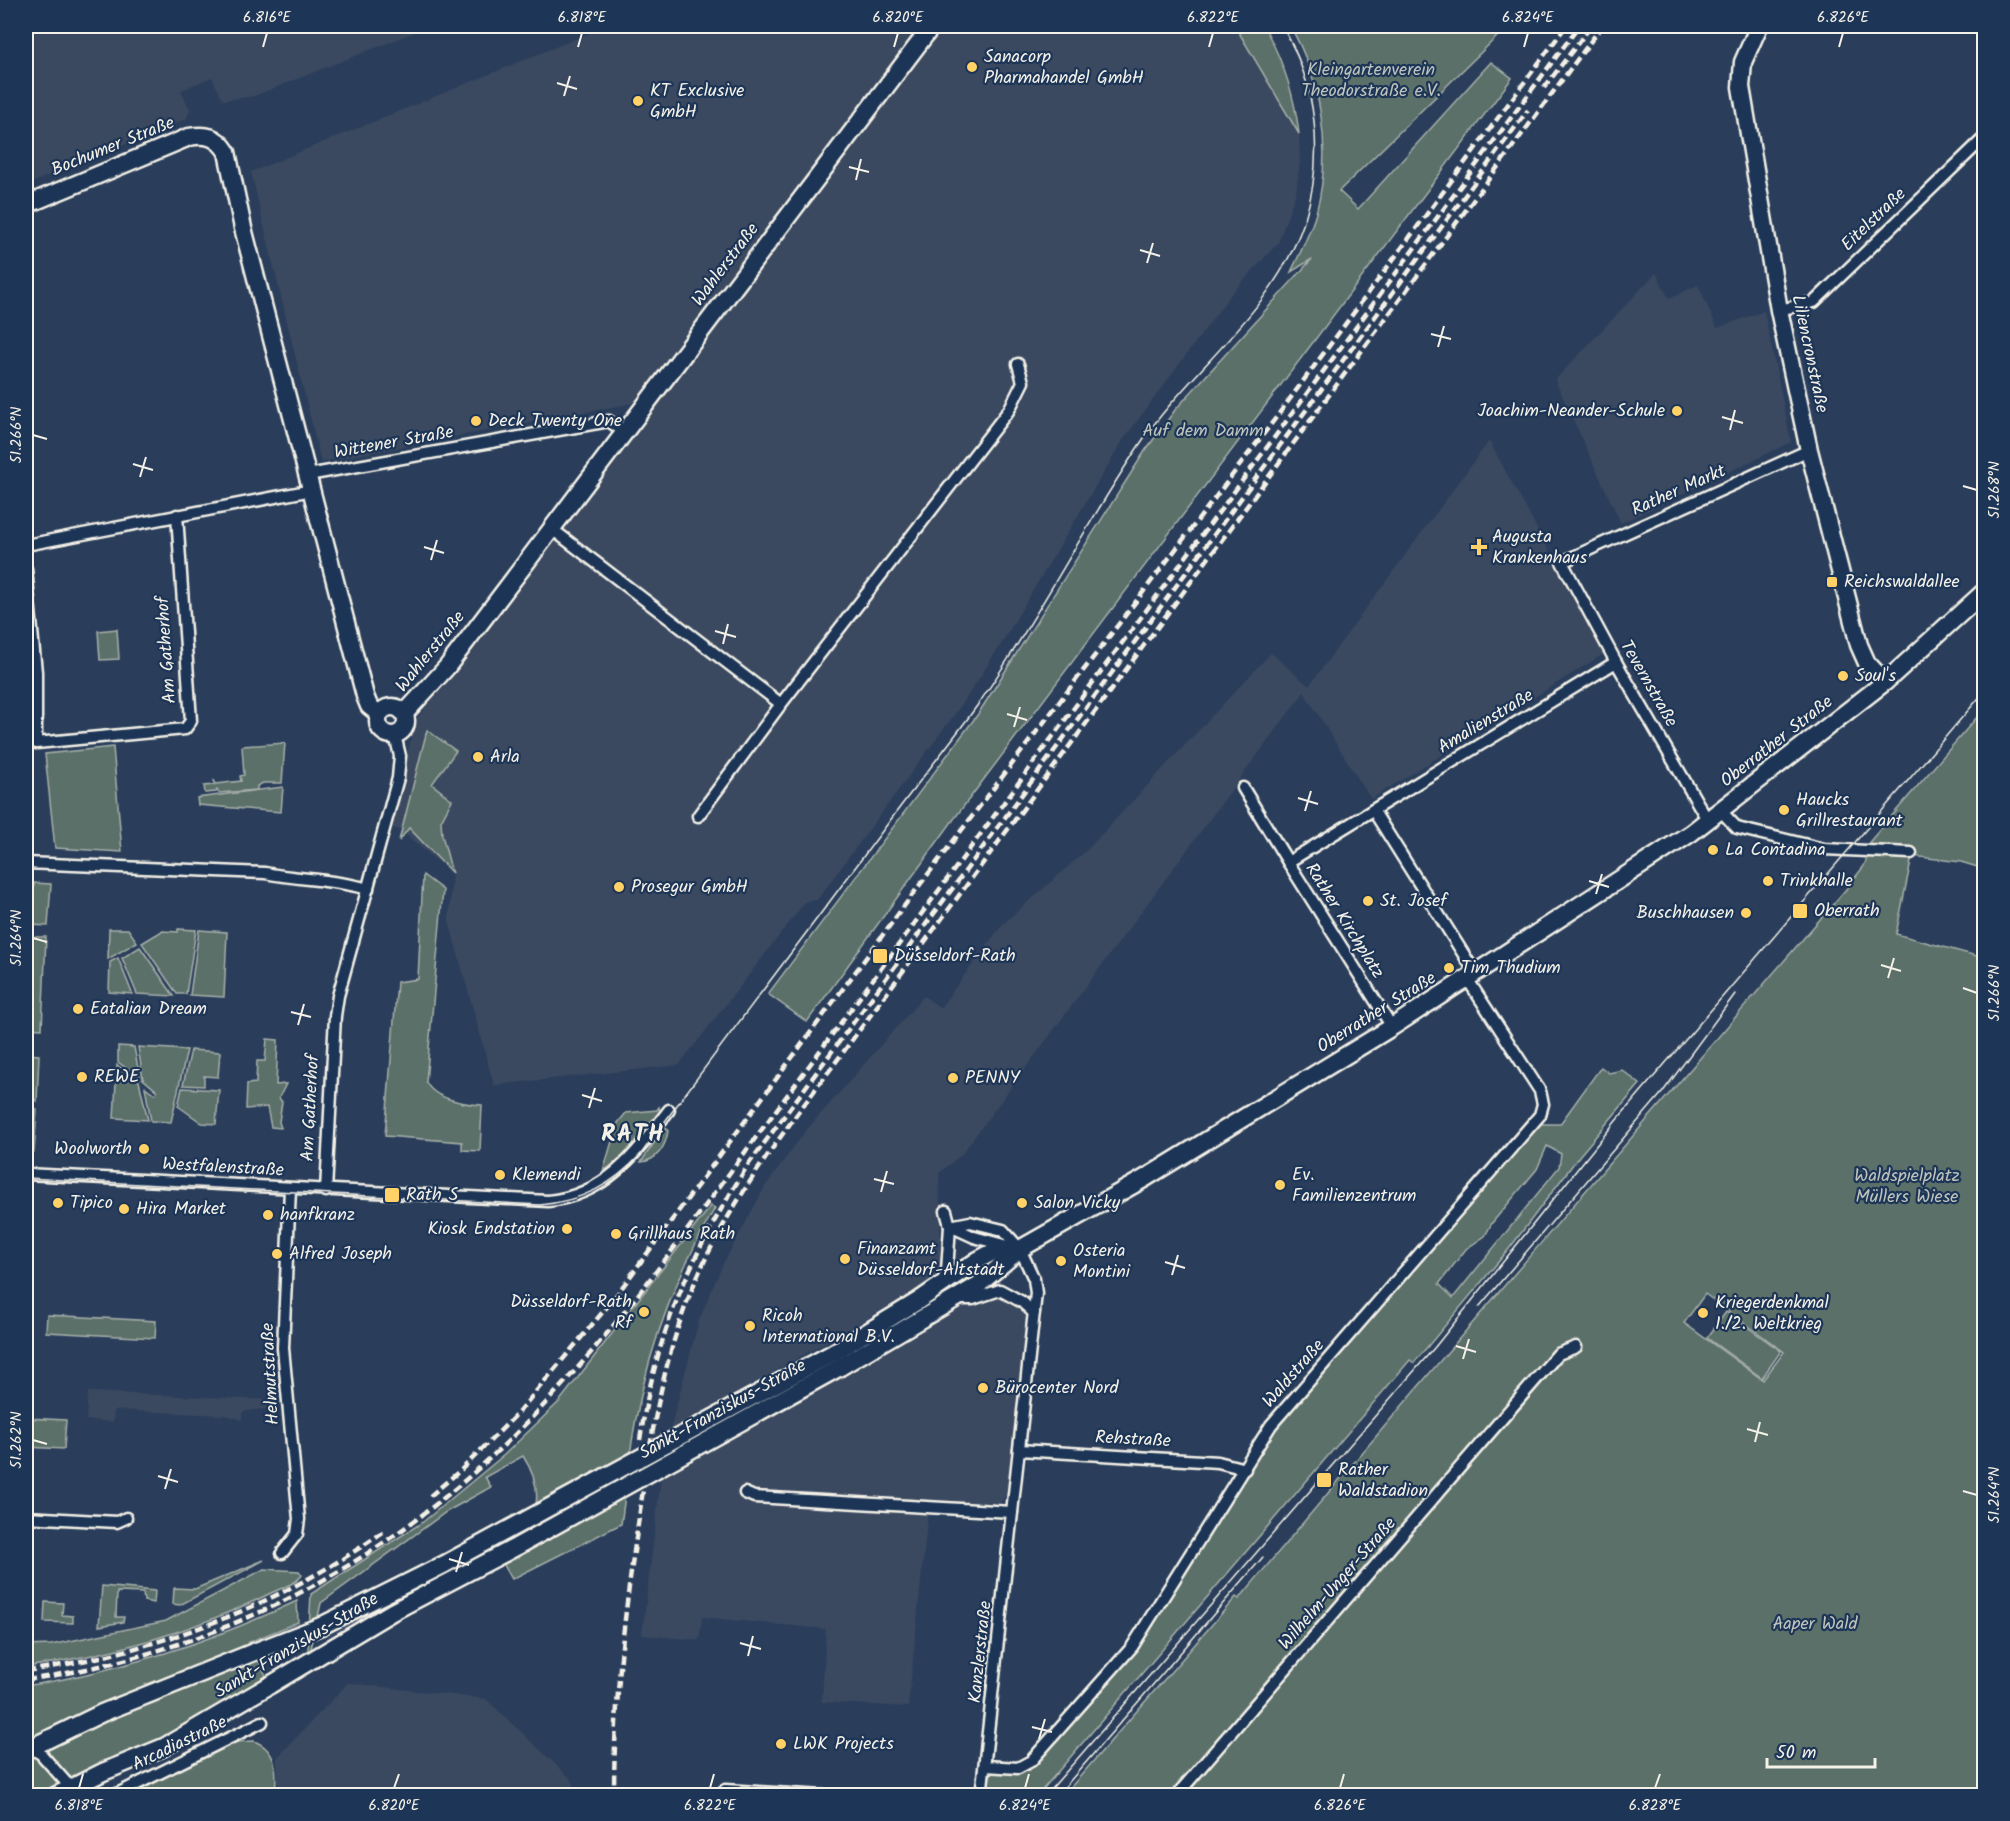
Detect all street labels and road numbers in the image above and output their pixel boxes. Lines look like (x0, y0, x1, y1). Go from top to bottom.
street label: Bochumer Straße (47, 109, 179, 185)
street label: Eitelstraße (1834, 181, 1914, 259)
street label: Wahlerstraße (685, 217, 767, 313)
street label: Liliencronstraße (1782, 292, 1836, 416)
street label: Wittener Straße (332, 418, 456, 468)
street label: Rather Markt (1627, 457, 1732, 525)
street label: Am Gatherhof (149, 593, 185, 704)
street label: Wahlerstraße (389, 605, 473, 699)
street label: Tevernstraße (1611, 635, 1685, 733)
street label: Amalienstraße (1432, 682, 1540, 762)
street label: Oberrather Straße (1714, 689, 1840, 795)
street label: Rather Kirchplatz (1297, 857, 1391, 985)
street label: Oberrather Straße (1311, 965, 1443, 1061)
street label: Am Gatherhof (294, 1052, 328, 1162)
street label: Westfalenstraße (161, 1150, 285, 1186)
street label: Helmutstraße (254, 1322, 288, 1426)
street label: Waldstraße (1256, 1333, 1332, 1415)
street label: Sankt-Franziskus-Straße (634, 1352, 812, 1468)
street label: Rehstraße (1094, 1424, 1172, 1456)
street label: Wilhelm-Unger-Straße (1272, 1511, 1404, 1657)
street label: Sankt-Franziskus-Straße (209, 1585, 385, 1707)
street label: Kanzlerstraße (961, 1599, 1001, 1705)
street label: Arcadiastraße (127, 1708, 233, 1780)

